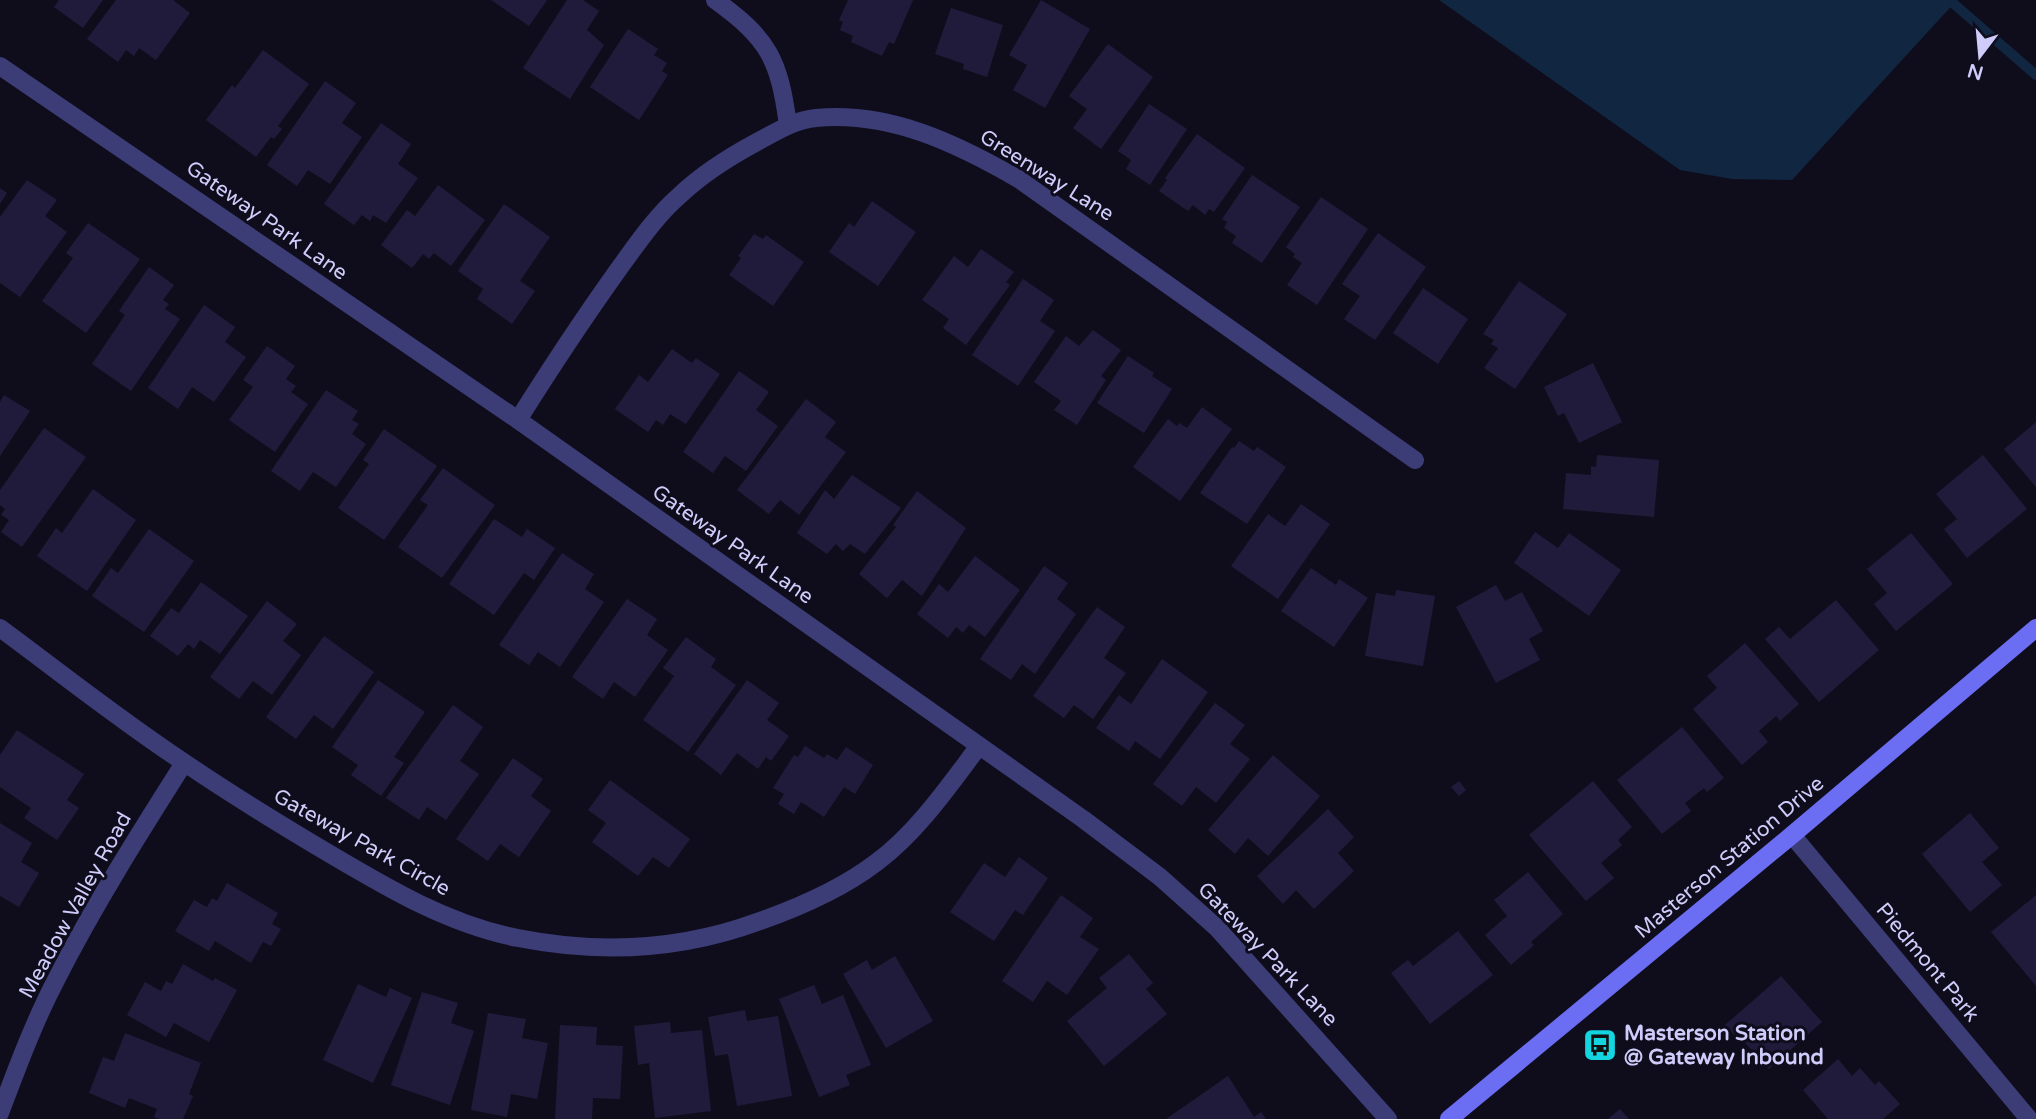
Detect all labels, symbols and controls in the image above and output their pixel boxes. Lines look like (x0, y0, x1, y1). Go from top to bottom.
north arrow (1945, 21, 2015, 91)
text: N (1965, 59, 1986, 84)
street label: Greenway Lane (975, 124, 1119, 227)
street label: Gateway Park Lane (181, 155, 352, 285)
street label: Gateway Park Lane (647, 479, 818, 609)
street label: Masterson Station Drive (1630, 771, 1829, 944)
street label: Gateway Park Circle (269, 783, 455, 901)
street label: Meadow Valley Road (14, 808, 137, 1003)
street label: Gateway Park Lane (1192, 877, 1343, 1032)
street label: Piedmont Park (1871, 898, 1985, 1027)
place label: Masterson Station @ Gateway Inbound (1624, 1021, 1824, 1070)
bus stop icon: Masterson Station @ Gateway Inbound (1581, 1026, 1619, 1064)

